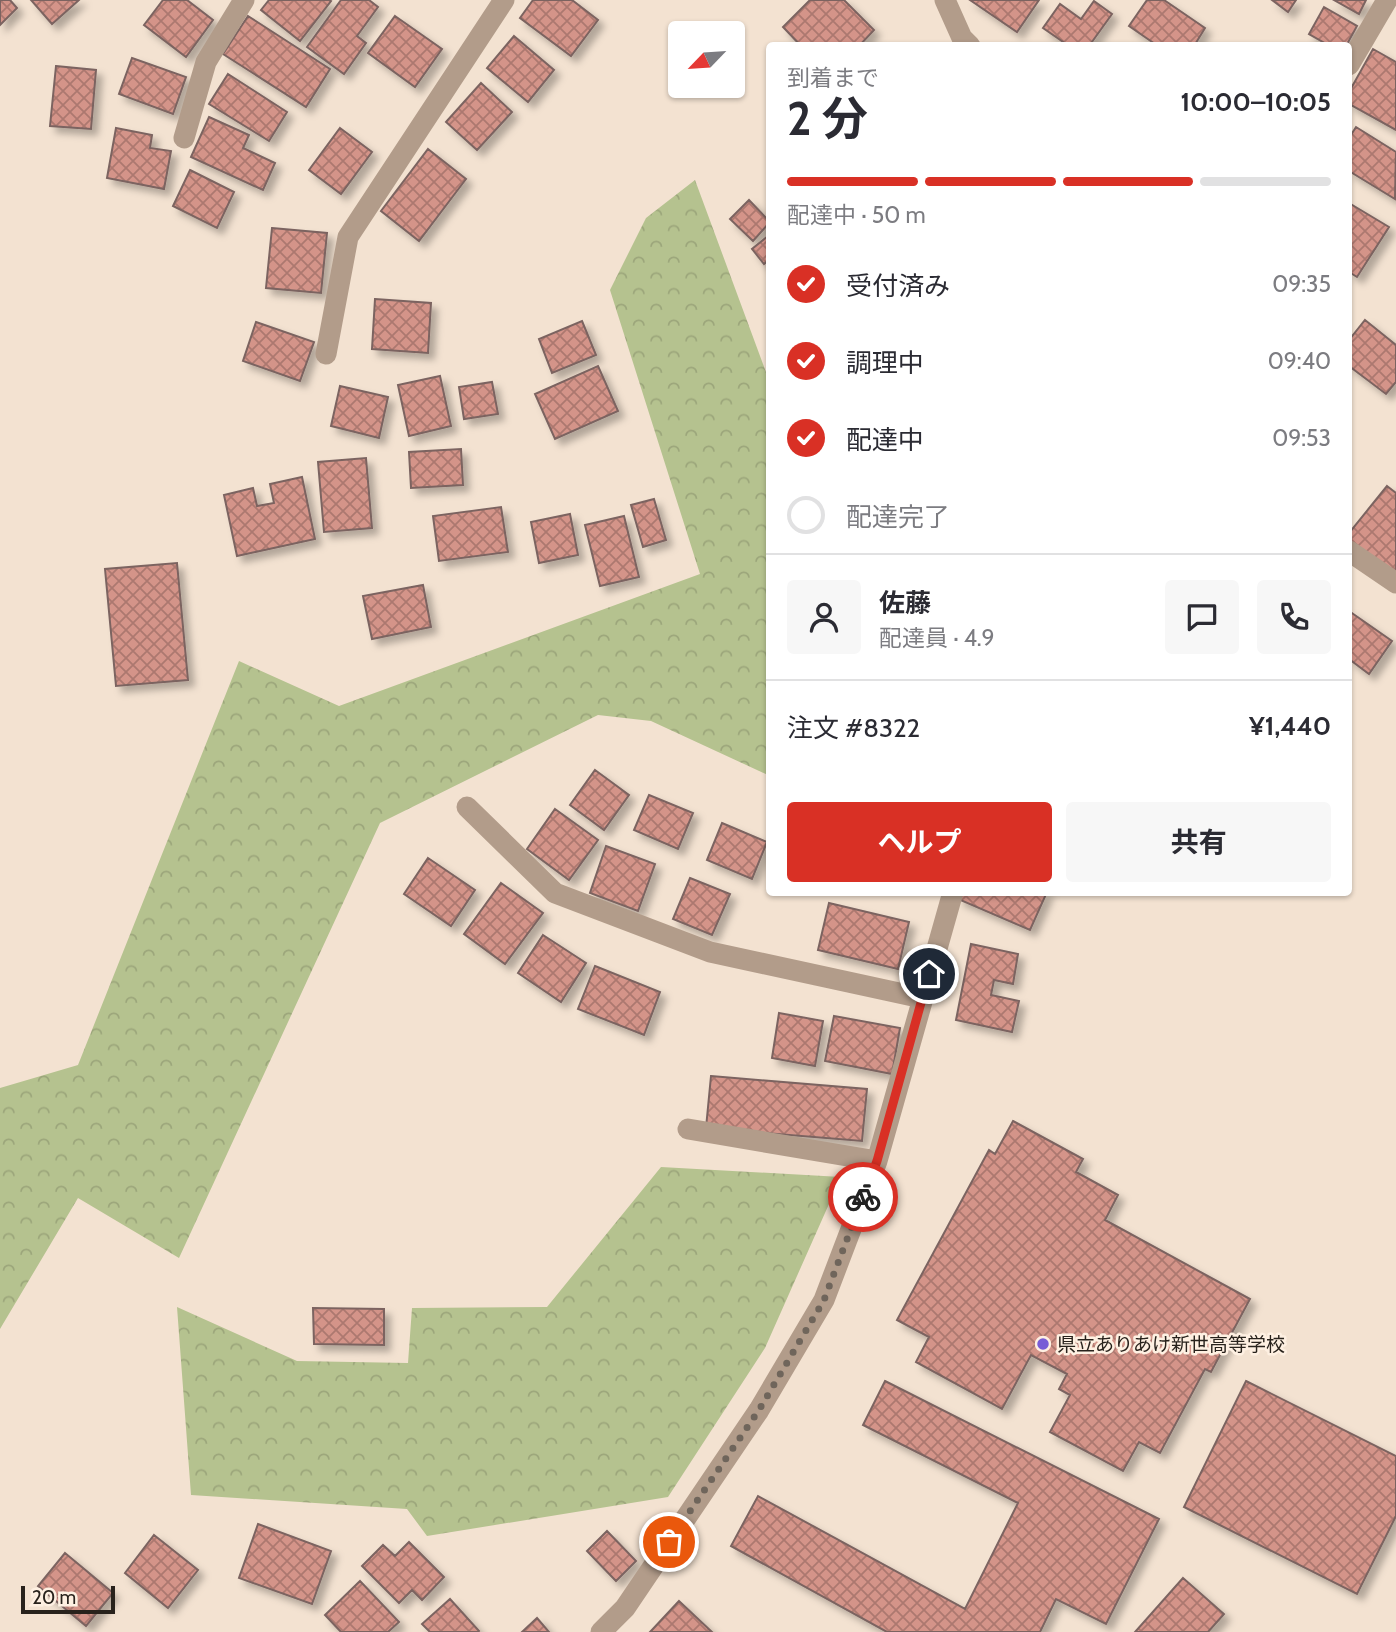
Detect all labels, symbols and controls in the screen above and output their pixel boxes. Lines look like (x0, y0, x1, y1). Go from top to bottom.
north arrow (668, 21, 746, 98)
map controls (668, 21, 745, 98)
text: 到着まで (787, 64, 879, 92)
text: 10:00–10:05 (1180, 86, 1331, 118)
text: 2 分 (787, 91, 868, 147)
text: 配達中 · 50 m (787, 201, 926, 229)
icon: check (787, 265, 825, 303)
text: 受付済み (846, 270, 950, 302)
text: 09:35 (1272, 270, 1331, 298)
icon: check (787, 342, 825, 380)
text: 調理中 (846, 347, 924, 379)
text: 09:40 (1268, 347, 1331, 375)
icon: check (787, 419, 825, 457)
text: 配達中 (846, 424, 924, 456)
text: 09:53 (1272, 424, 1331, 452)
text: 配達完了 (846, 501, 950, 533)
button: person (787, 580, 861, 654)
button: chat (1165, 580, 1239, 654)
button: phone (1257, 580, 1331, 654)
text: 佐藤 (879, 587, 931, 619)
text: 配達員 · 4.9 (879, 624, 995, 652)
text: ¥1,440 (1249, 710, 1331, 742)
text: 注文 #8322 (787, 712, 920, 744)
button: ヘルプ (787, 802, 1052, 882)
button: 共有 (1066, 802, 1331, 882)
pin (899, 944, 959, 1004)
icon: home (910, 955, 948, 993)
courier (828, 1162, 898, 1232)
icon: bike (844, 1178, 882, 1216)
place label: 県立ありあけ新世高等学校 (1057, 1333, 1285, 1356)
marker: 県立ありあけ新世高等学校 (1035, 1336, 1051, 1352)
pin (639, 1512, 699, 1572)
icon: bag (650, 1523, 688, 1561)
scale bar (21, 1583, 116, 1615)
text: 20 m (32, 1586, 76, 1609)

